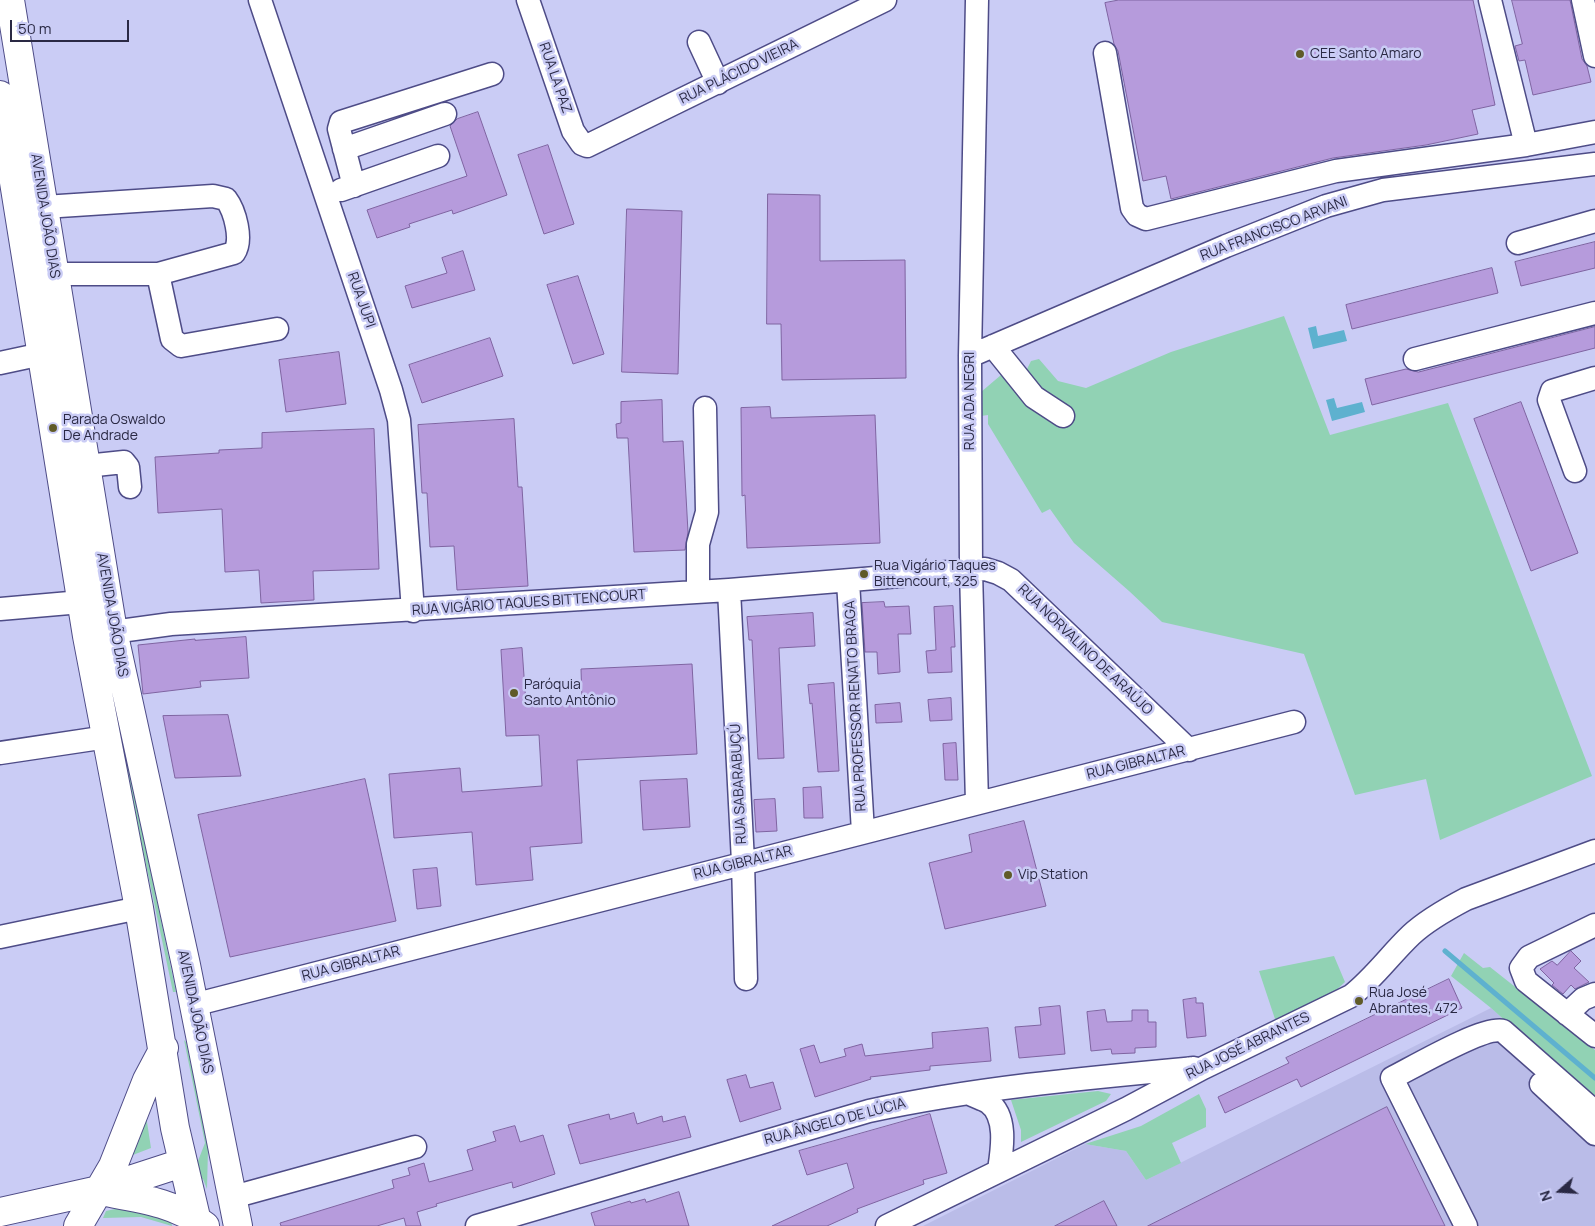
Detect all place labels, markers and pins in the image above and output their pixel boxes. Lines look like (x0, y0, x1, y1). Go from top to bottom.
place label: CEE Santo Amaro (1310, 46, 1422, 62)
marker: CEE Santo Amaro (1294, 48, 1306, 60)
place label: Parada Oswaldo De Andrade (63, 412, 165, 444)
marker: Parada Oswaldo De Andrade (47, 422, 59, 434)
place label: Rua Vigário Taques Bittencourt, 325 (874, 558, 996, 590)
marker: Rua Vigário Taques Bittencourt, 325 (858, 568, 870, 580)
place label: Paróquia Santo Antônio (524, 677, 616, 710)
marker: Paróquia Santo Antônio (508, 687, 520, 699)
place label: Vip Station (1018, 867, 1088, 883)
marker: Vip Station (1002, 869, 1014, 881)
place label: Rua José Abrantes, 472 (1369, 985, 1458, 1018)
marker: Rua José Abrantes, 472 (1353, 995, 1365, 1007)

